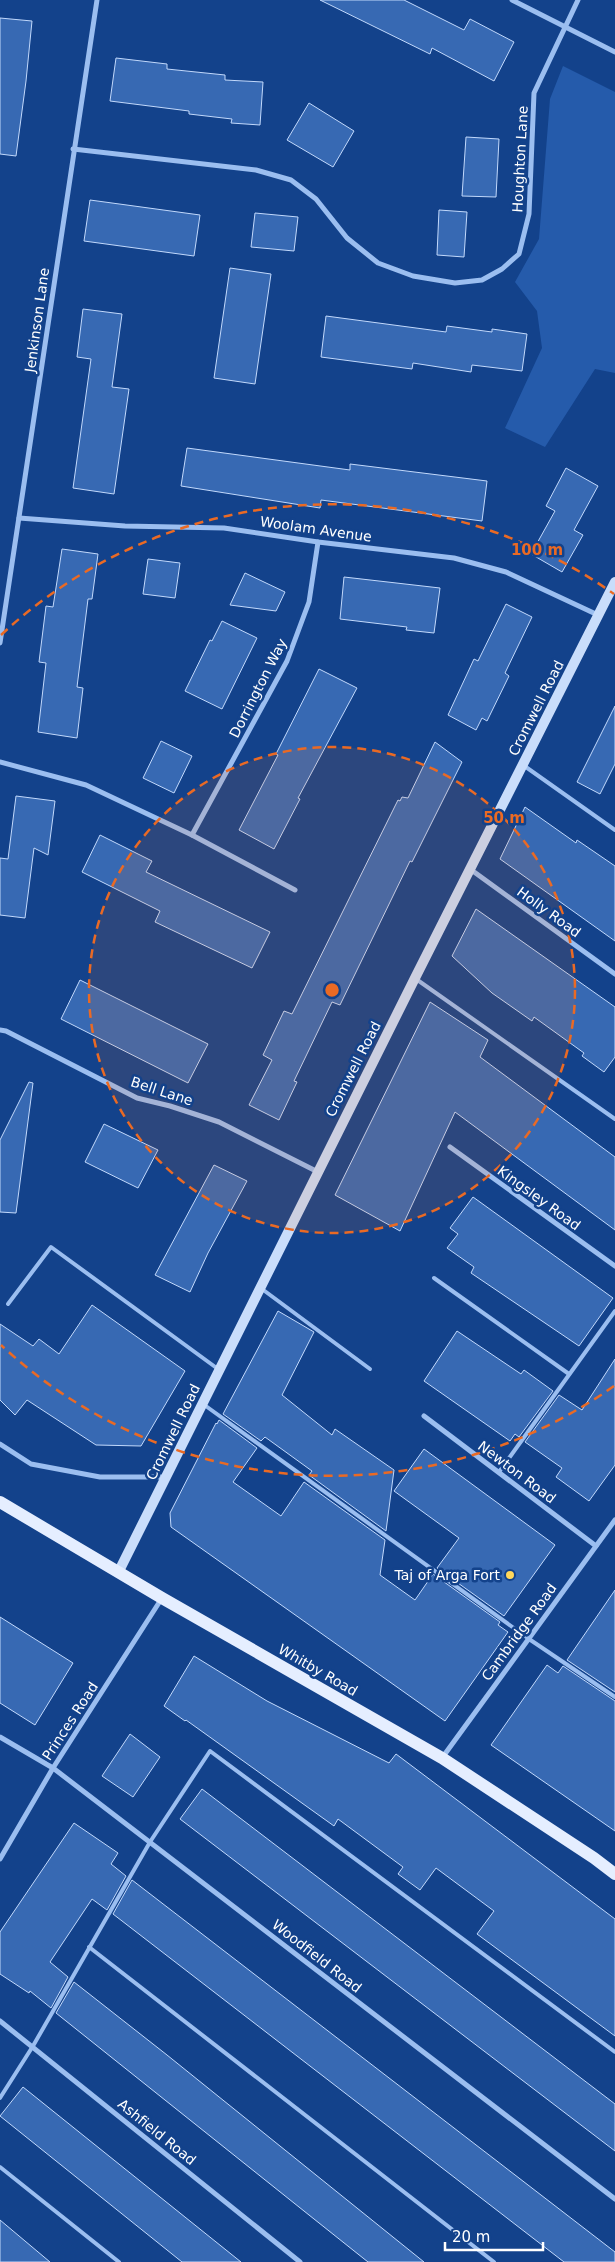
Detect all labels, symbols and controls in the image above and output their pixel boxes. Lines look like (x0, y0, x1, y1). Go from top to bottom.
street label: Houghton Lane (509, 105, 531, 213)
street label: Jenkinson Lane (22, 267, 52, 374)
street label: Woolam Avenue (259, 513, 373, 545)
text: 100 m (511, 541, 563, 559)
street label: Dorrington Way (226, 636, 290, 740)
street label: Cromwell Road (505, 658, 567, 758)
text: 50 m (483, 809, 525, 827)
street label: Holly Road (514, 884, 584, 940)
centre of rings (323, 981, 341, 999)
street label: Cromwell Road (322, 1019, 384, 1119)
street label: Bell Lane (129, 1073, 195, 1109)
street label: Kingsley Road (494, 1163, 584, 1233)
street label: Cromwell Road (143, 1381, 203, 1483)
street label: Newton Road (475, 1438, 559, 1506)
place label: Taj of Arga Fort (394, 1567, 501, 1583)
marker: Taj of Arga Fort (504, 1569, 516, 1581)
street label: Cambridge Road (478, 1580, 560, 1684)
street label: Whitby Road (276, 1641, 360, 1699)
street label: Princes Road (39, 1679, 101, 1763)
street label: Woodfield Road (269, 1916, 365, 1996)
street label: Ashfield Road (115, 2096, 199, 2168)
scale bar (445, 2220, 542, 2252)
text: 20 m (452, 2228, 490, 2246)

